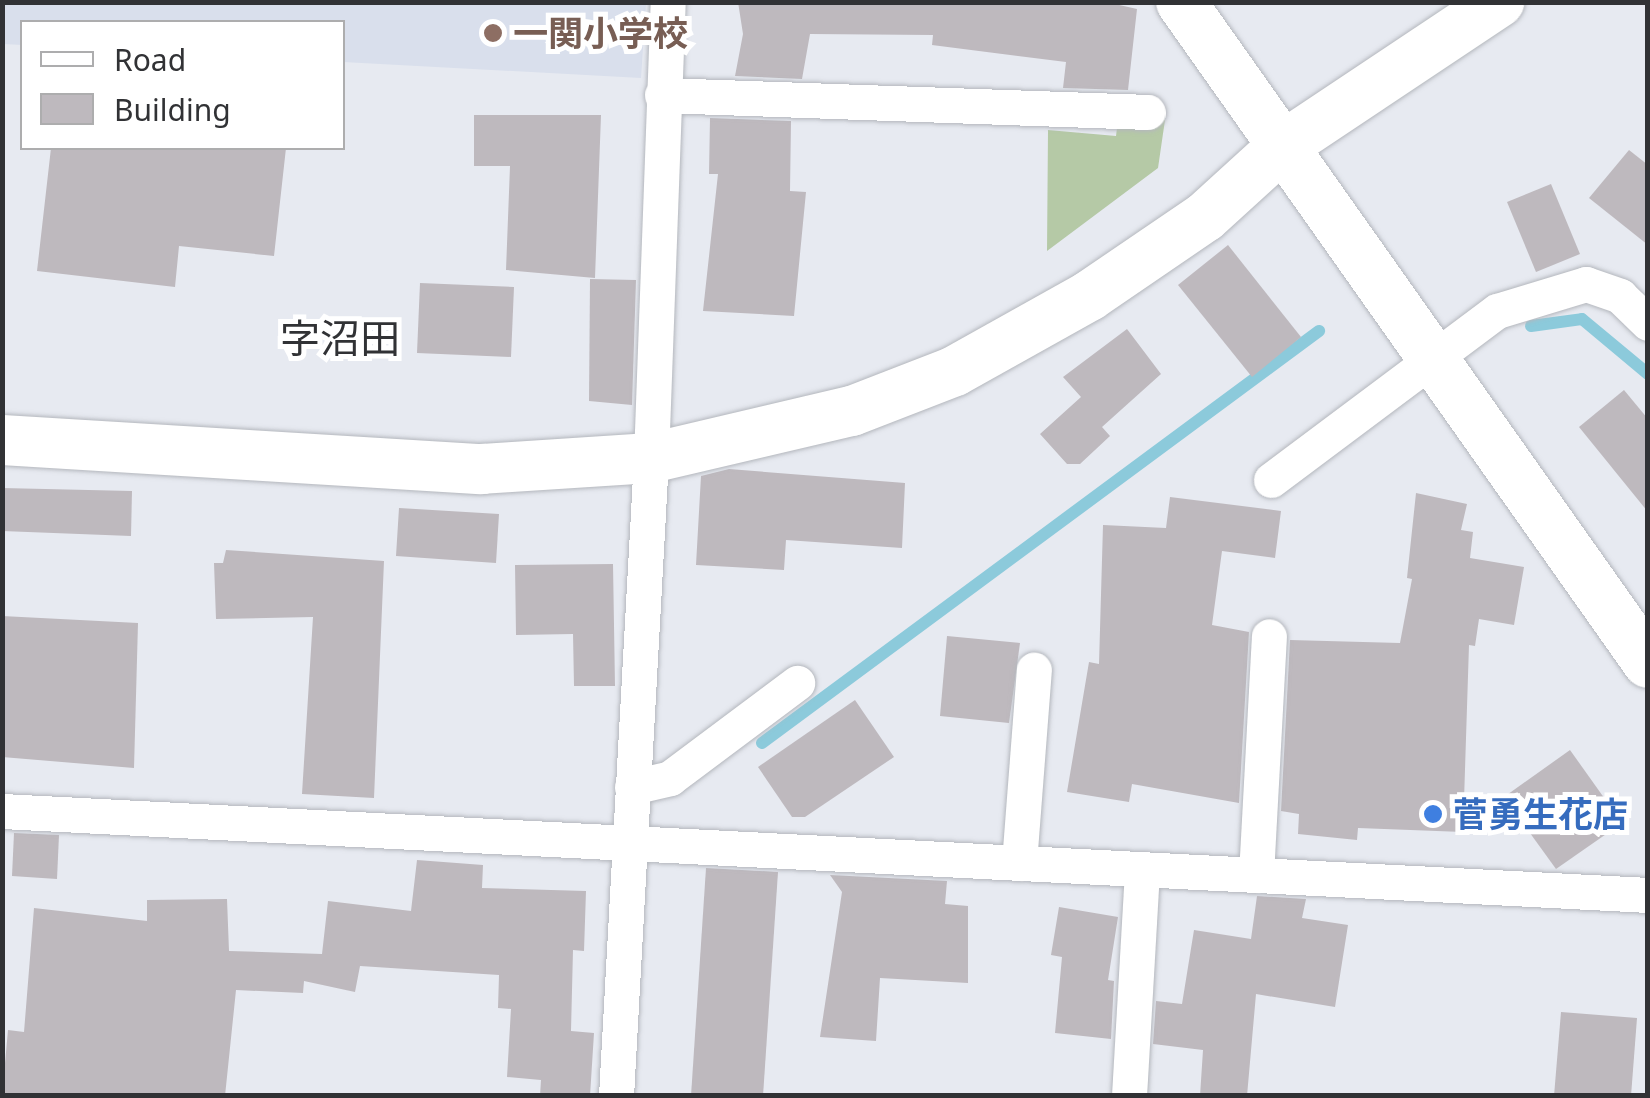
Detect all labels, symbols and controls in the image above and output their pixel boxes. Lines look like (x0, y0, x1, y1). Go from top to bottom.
place label: 一関小学校 (513, 12, 688, 54)
legend (20, 20, 345, 150)
marker: 一関小学校 (482, 22, 504, 44)
text: Road (114, 39, 186, 80)
text: Building (114, 89, 231, 130)
district label: 字沼田 (280, 314, 400, 362)
place label: 菅勇生花店 (1453, 793, 1628, 835)
marker: 菅勇生花店 (1422, 803, 1444, 825)

